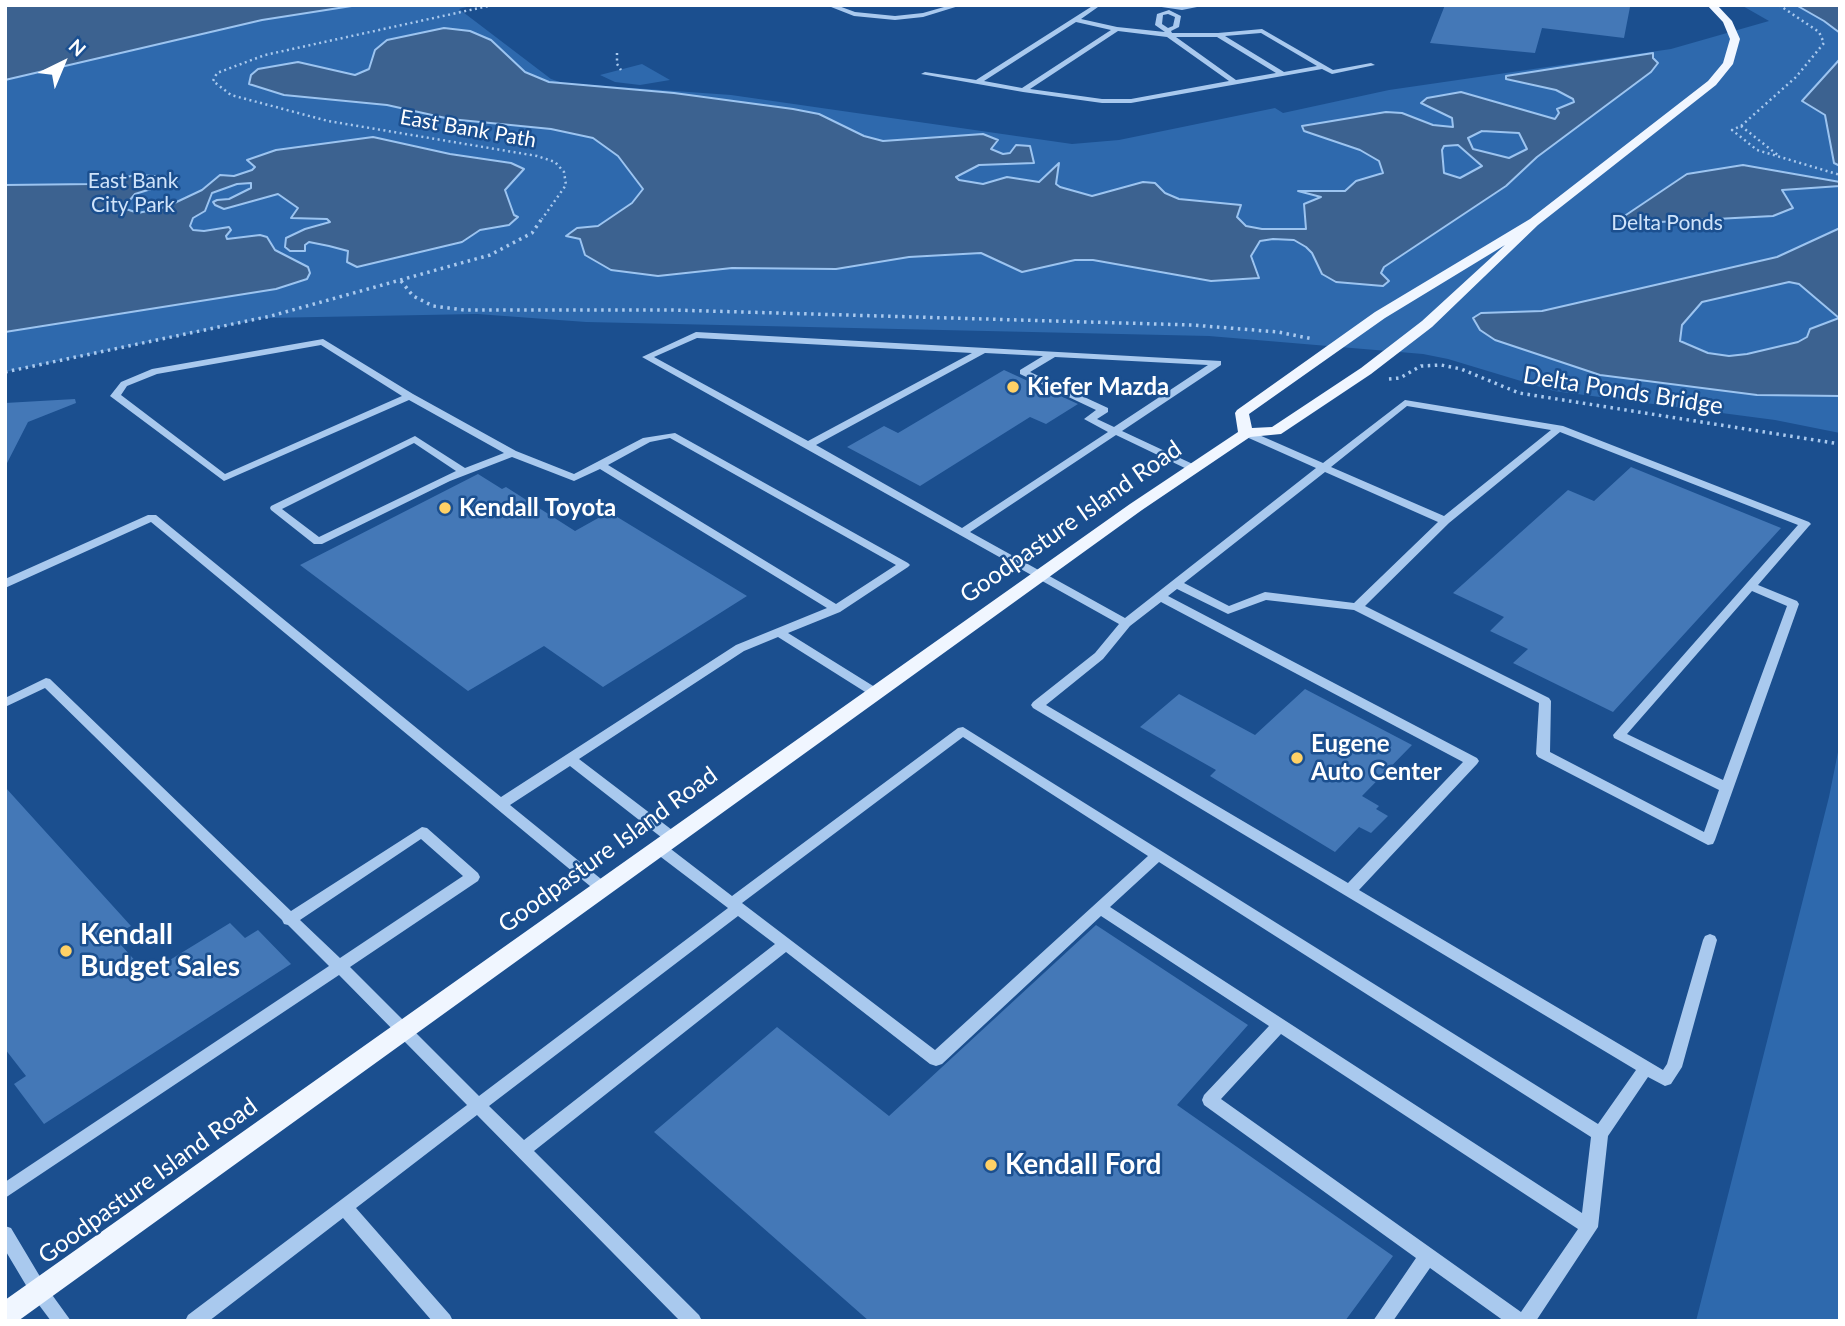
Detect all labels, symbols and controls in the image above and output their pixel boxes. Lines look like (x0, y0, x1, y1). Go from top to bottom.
north arrow (28, 28, 98, 98)
text: N (64, 34, 91, 61)
street label: East Bank Path (398, 105, 538, 153)
park label: East Bank City Park (88, 168, 178, 218)
park label: Delta Ponds (1611, 210, 1723, 236)
street label: Delta Ponds Bridge (1521, 361, 1725, 421)
place label: Kiefer Mazda (1027, 373, 1169, 401)
marker: Kiefer Mazda (1005, 379, 1021, 395)
street label: Goodpasture Island Road (955, 435, 1187, 609)
place label: Kendall Toyota (459, 494, 616, 522)
marker: Kendall Toyota (437, 500, 453, 516)
place label: Eugene Auto Center (1311, 730, 1442, 786)
marker: Eugene Auto Center (1289, 750, 1305, 766)
street label: Goodpasture Island Road (493, 761, 723, 939)
place label: Kendall Budget Sales (80, 918, 240, 984)
marker: Kendall Budget Sales (58, 943, 74, 959)
street label: Goodpasture Island Road (33, 1092, 263, 1270)
place label: Kendall Ford (1005, 1148, 1161, 1182)
marker: Kendall Ford (983, 1157, 999, 1173)

